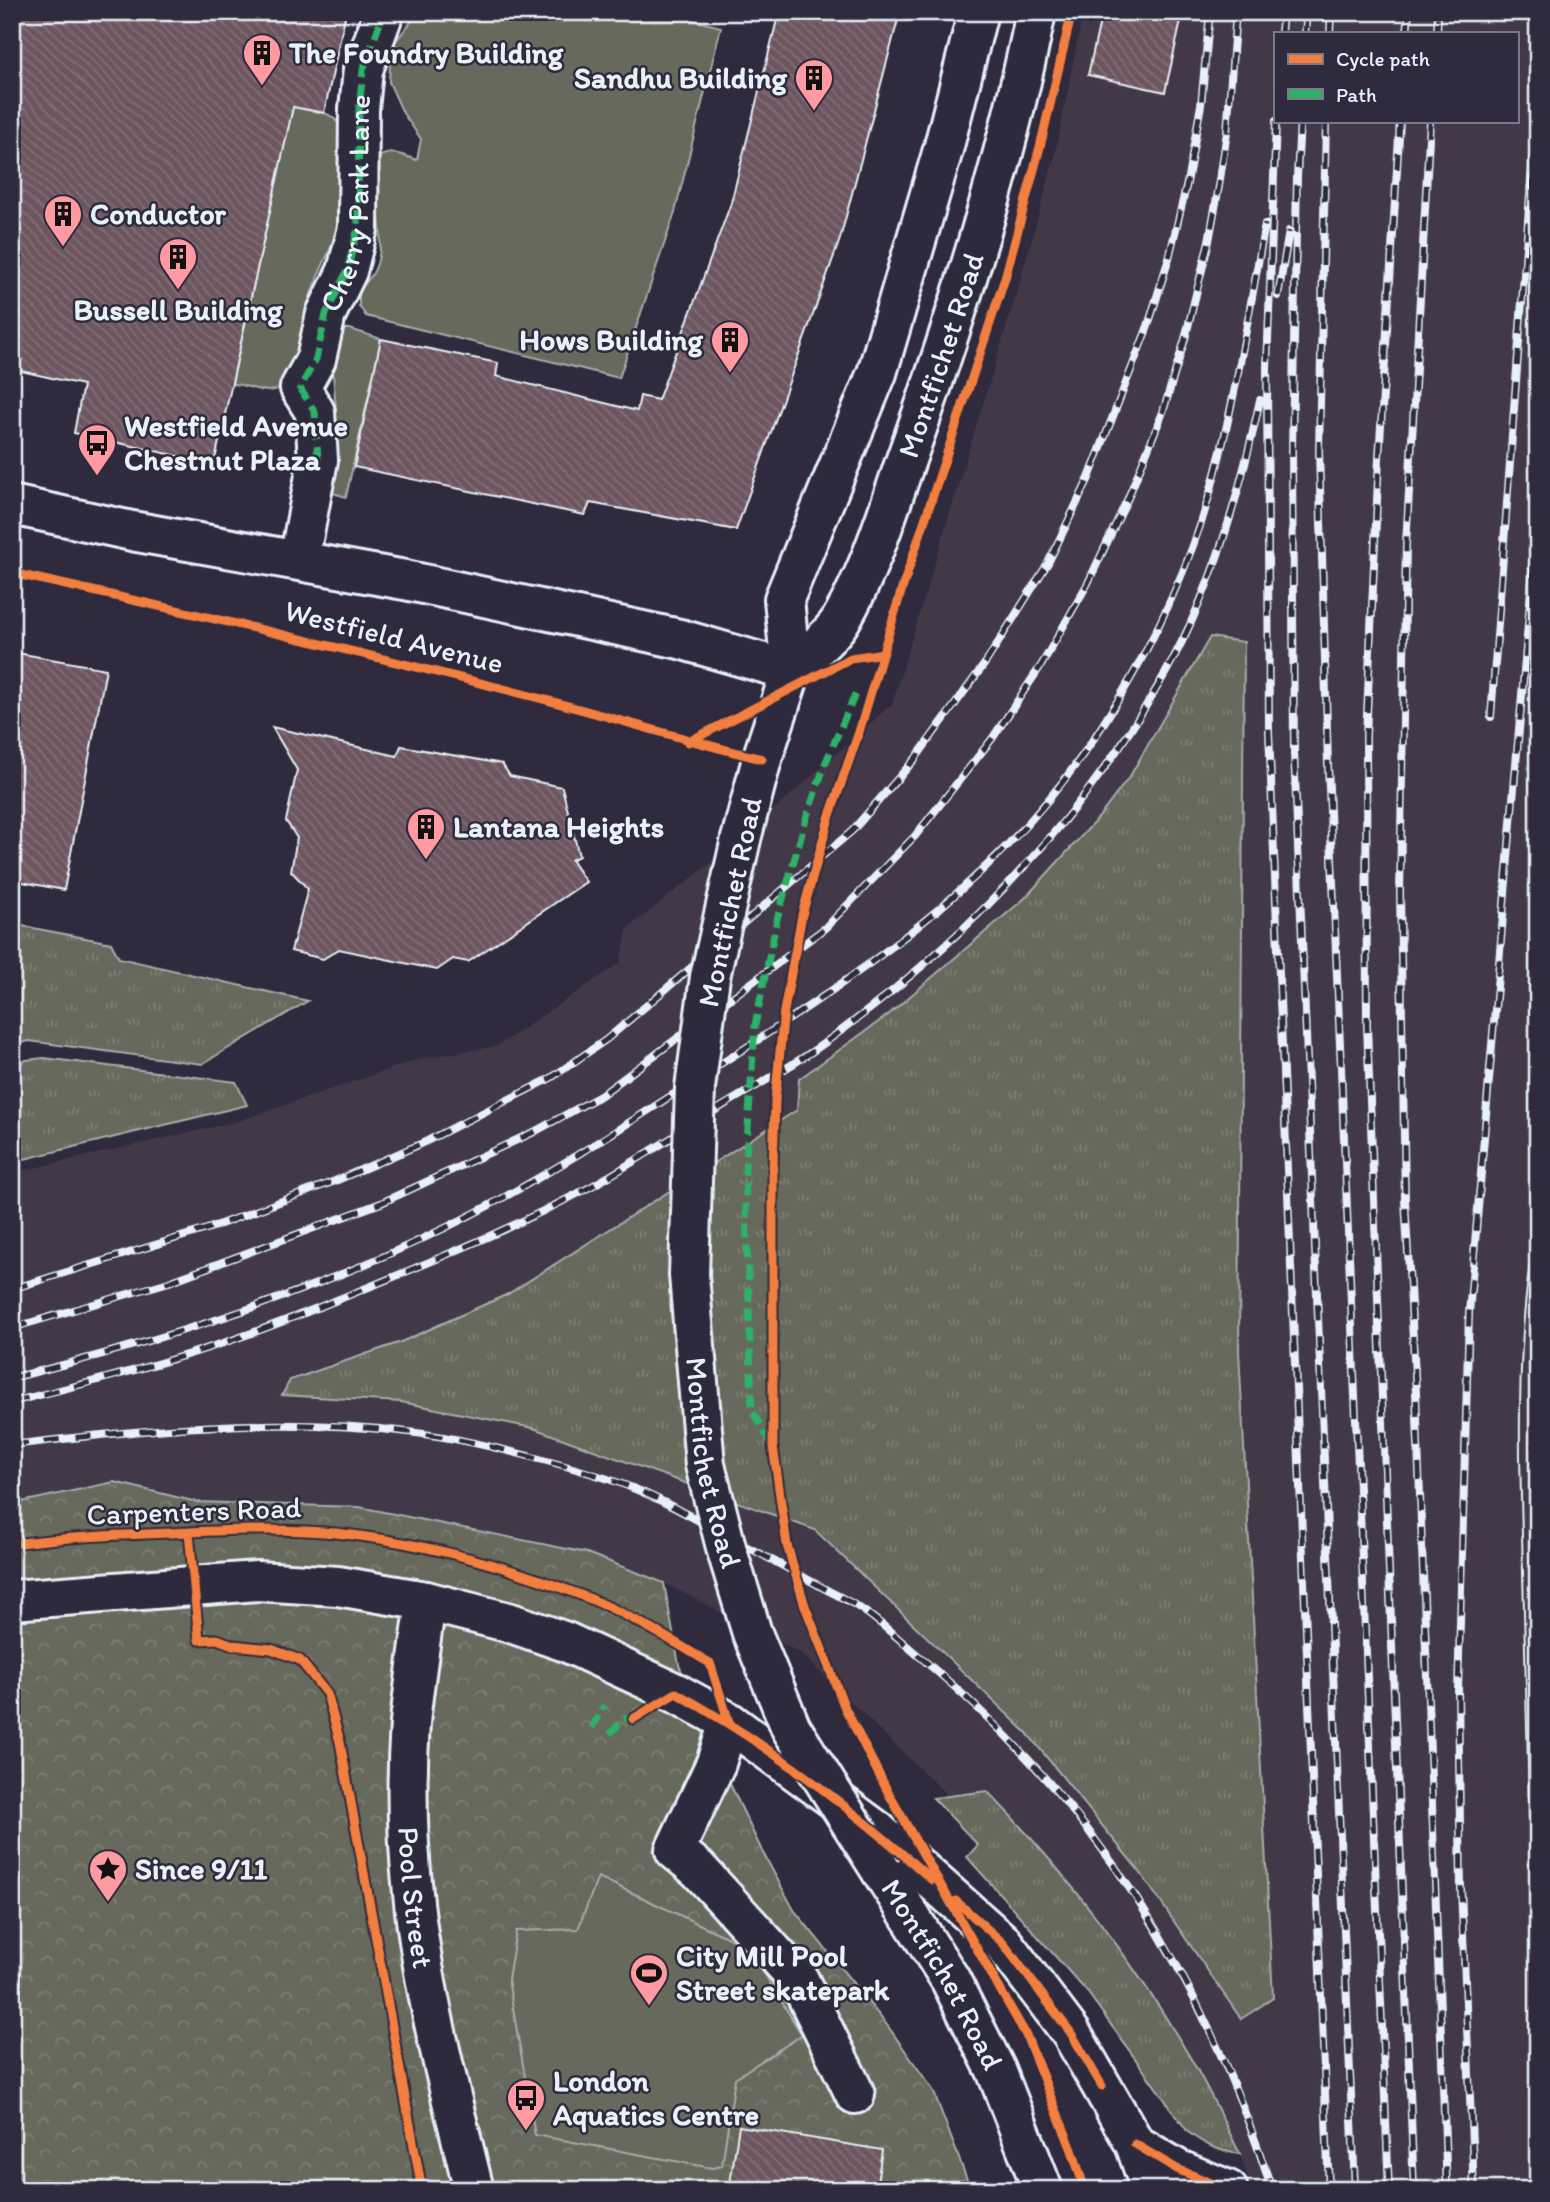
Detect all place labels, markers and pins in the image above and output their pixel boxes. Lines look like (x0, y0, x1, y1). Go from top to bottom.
building icon: The Foundry Building (241, 32, 283, 87)
place label: The Foundry Building (288, 34, 564, 71)
building icon: Sandhu Building (793, 57, 835, 112)
place label: Sandhu Building (574, 59, 788, 96)
building icon: Conductor (42, 193, 84, 248)
place label: Conductor (90, 195, 227, 232)
building icon: Bussell Building (157, 236, 199, 291)
place label: Bussell Building (73, 291, 283, 328)
building icon: Hows Building (709, 319, 751, 374)
place label: Hows Building (519, 321, 704, 358)
place label: Westfield Avenue Chestnut Plaza (124, 407, 348, 478)
bus stop icon: Westfield Avenue Chestnut Plaza (76, 422, 118, 477)
building icon: Lantana Heights (405, 806, 447, 861)
place label: Lantana Heights (453, 808, 664, 845)
place icon: Since 9/11 (87, 1848, 129, 1903)
place label: Since 9/11 (135, 1850, 267, 1887)
place label: City Mill Pool Street skatepark (676, 1937, 890, 2008)
sports icon: City Mill Pool Street skatepark (628, 1952, 670, 2007)
place label: London Aquatics Centre (552, 2062, 759, 2133)
bus stop icon: London Aquatics Centre (505, 2077, 547, 2132)

